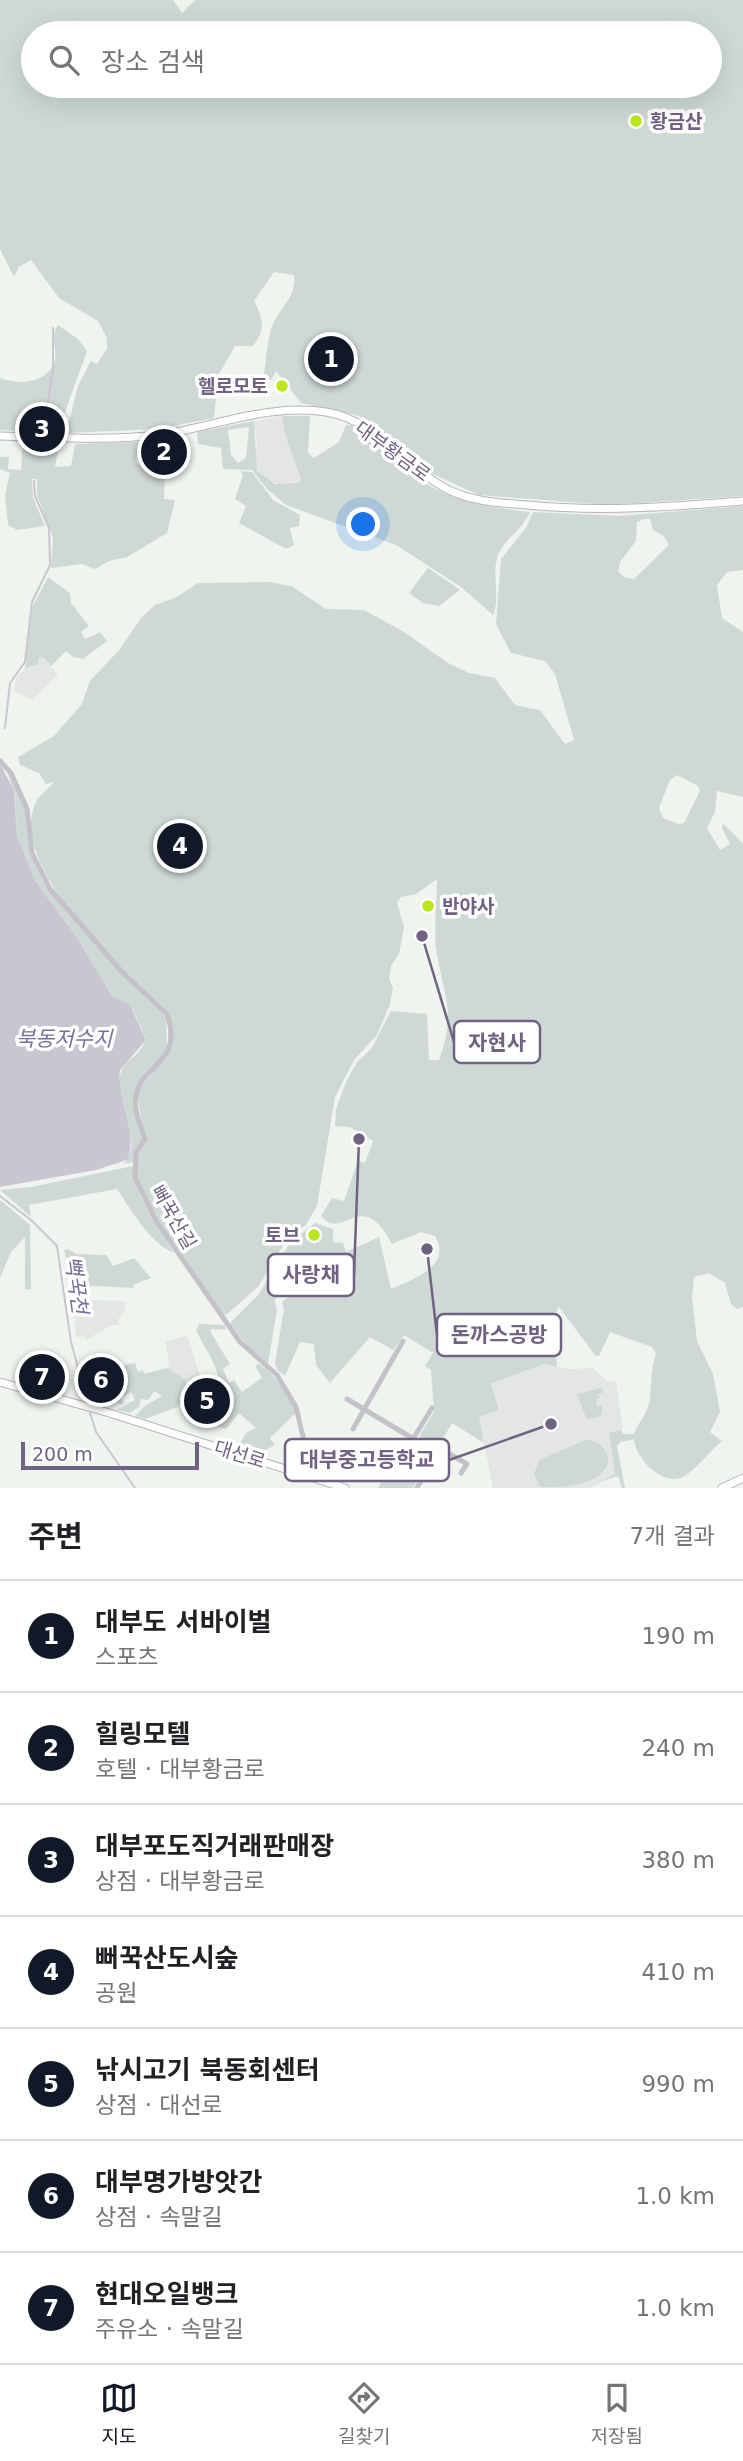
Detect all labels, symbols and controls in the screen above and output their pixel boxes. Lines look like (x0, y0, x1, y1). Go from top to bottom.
search box (21, 21, 722, 98)
icon: search (45, 41, 83, 79)
text: 장소 검색 (101, 47, 205, 77)
place label: 황금산 (650, 110, 703, 132)
marker: 황금산 (628, 113, 644, 129)
pin: 1 (308, 333, 354, 385)
place label: 헬로모토 (198, 375, 268, 397)
marker: 헬로모토 (274, 378, 290, 394)
pin: 3 (19, 403, 65, 455)
street label: 대부황금로 (351, 416, 435, 486)
pin: 2 (141, 426, 187, 478)
your location (346, 507, 380, 541)
pin: 4 (157, 820, 203, 872)
place label: 반야사 (442, 895, 495, 917)
marker: 반야사 (420, 898, 436, 914)
callout: 자현사 (454, 1021, 540, 1063)
water label: 북동저수지 (16, 1027, 114, 1051)
text: 자현사 (468, 1031, 526, 1055)
street label: 뻐꾹산길 (147, 1181, 201, 1253)
place label: 토브 (265, 1224, 300, 1246)
marker: 토브 (306, 1227, 322, 1243)
callout: 사랑채 (268, 1254, 354, 1296)
water label: 뻑꾹천 (60, 1255, 92, 1318)
text: 사랑채 (282, 1263, 340, 1287)
callout: 돈까스공방 (437, 1314, 561, 1356)
text: 돈까스공방 (451, 1323, 547, 1347)
pin: 7 (19, 1351, 65, 1403)
pin: 6 (78, 1354, 124, 1406)
pin: 5 (184, 1375, 230, 1427)
street label: 대선로 (212, 1436, 268, 1472)
scale bar (21, 1439, 200, 1471)
callout: 대부중고등학교 (285, 1439, 449, 1481)
text: 200 m (32, 1443, 93, 1465)
text: 대부중고등학교 (299, 1448, 435, 1472)
text: 주변 (28, 1519, 83, 1554)
text: 7개 결과 (630, 1523, 715, 1549)
text: 대부도 서바이벌 (95, 1607, 272, 1637)
text: 1 (43, 1623, 59, 1649)
text: 190 m (641, 1623, 715, 1649)
text: 스포츠 (95, 1644, 158, 1670)
text: 힐링모텔 (95, 1719, 191, 1749)
text: 2 (43, 1735, 59, 1761)
text: 240 m (641, 1735, 715, 1761)
text: 호텔 · 대부황금로 (95, 1756, 265, 1782)
text: 대부포도직거래판매장 (95, 1831, 334, 1861)
text: 3 (43, 1847, 59, 1873)
text: 380 m (641, 1847, 715, 1873)
text: 상점 · 대부황금로 (95, 1868, 265, 1894)
text: 뻐꾹산도시숲 (95, 1943, 239, 1973)
text: 4 (43, 1959, 59, 1985)
text: 410 m (641, 1959, 715, 1985)
text: 공원 (95, 1980, 137, 2006)
text: 낚시고기 북동회센터 (95, 2055, 319, 2085)
text: 5 (43, 2071, 59, 2097)
text: 990 m (641, 2071, 715, 2097)
text: 상점 · 대선로 (95, 2092, 223, 2118)
text: 대부명가방앗간 (95, 2167, 262, 2197)
text: 6 (43, 2183, 59, 2209)
text: 1.0 km (635, 2183, 715, 2209)
text: 상점 · 속말길 (95, 2204, 223, 2230)
text: 현대오일뱅크 (95, 2279, 239, 2309)
text: 7 (43, 2295, 59, 2321)
text: 1.0 km (635, 2295, 715, 2321)
text: 주유소 · 속말길 (95, 2316, 244, 2342)
tab: 지도 (100, 2379, 138, 2448)
tab: 길찾기 (338, 2379, 391, 2448)
tab: 저장됨 (591, 2379, 643, 2448)

